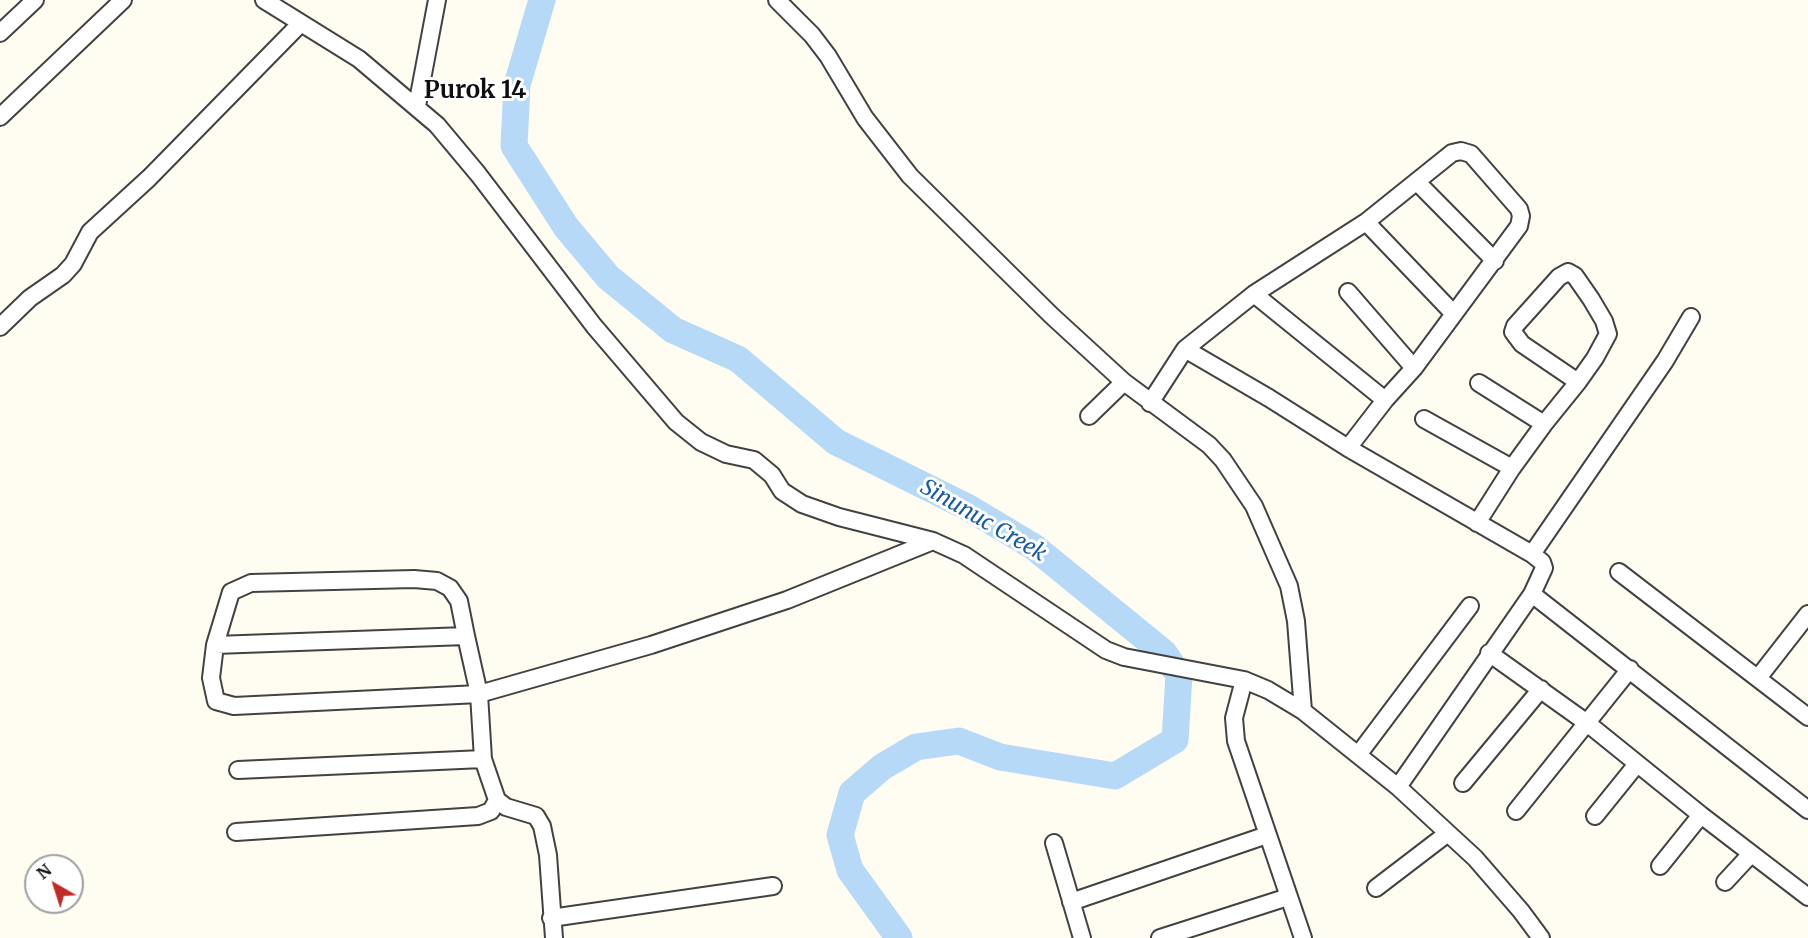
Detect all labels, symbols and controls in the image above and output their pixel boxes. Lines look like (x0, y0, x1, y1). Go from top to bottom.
district label: Purok 14 (424, 77, 526, 105)
water label: Sinunuc Creek (915, 474, 1051, 568)
north arrow (24, 854, 84, 914)
text: N (33, 860, 55, 883)

